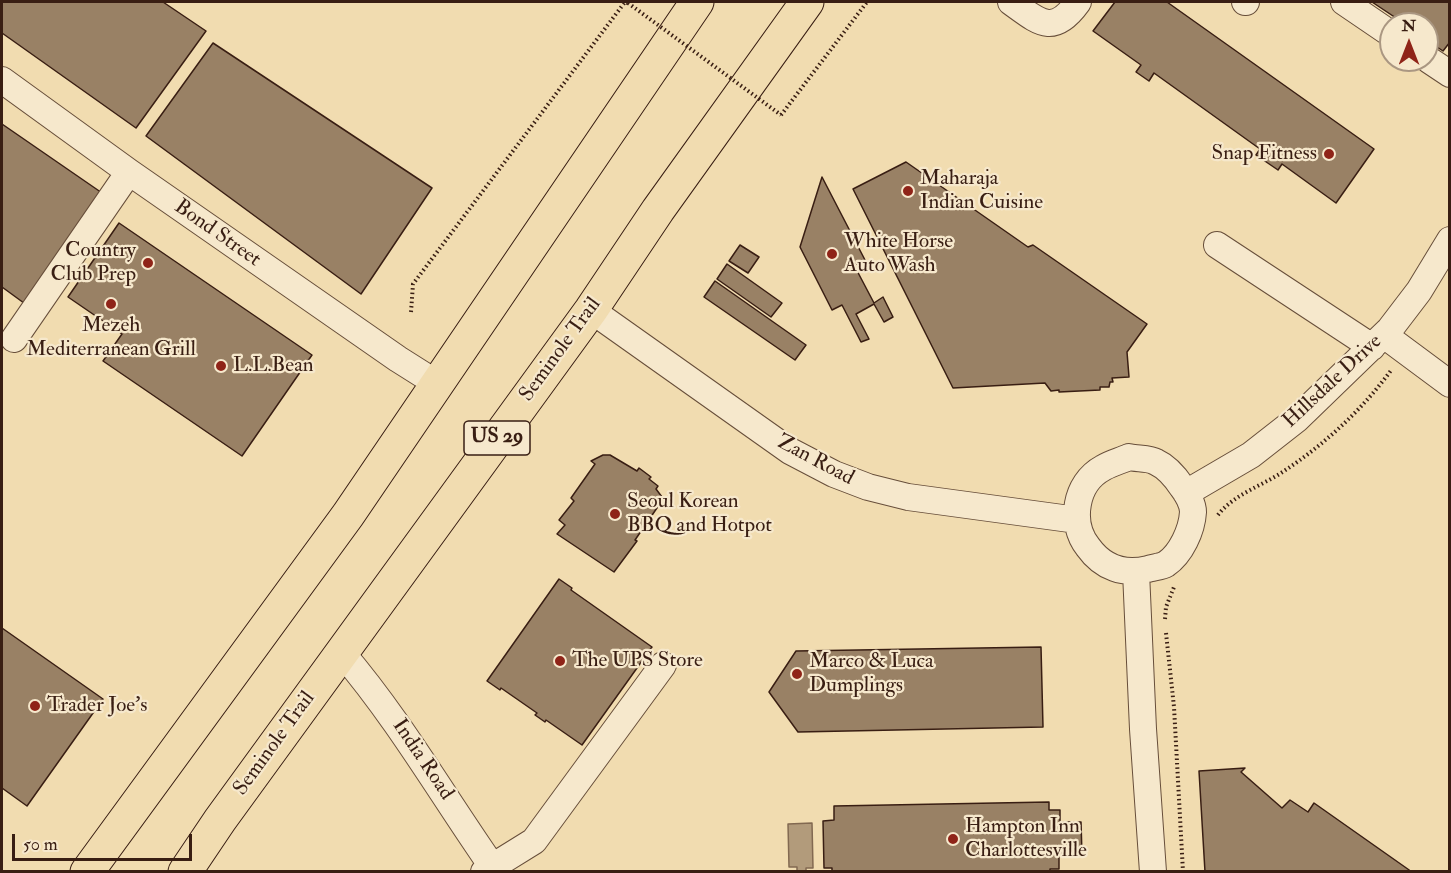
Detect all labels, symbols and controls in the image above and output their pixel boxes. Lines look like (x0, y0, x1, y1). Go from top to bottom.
north arrow (1379, 12, 1439, 72)
text: N (1402, 16, 1416, 36)
place label: Snap Fitness (1212, 141, 1317, 167)
marker: Snap Fitness (1322, 147, 1336, 161)
place label: Maharaja Indian Cuisine (920, 166, 1043, 216)
marker: Maharaja Indian Cuisine (901, 184, 915, 198)
street label: Bond Street (169, 195, 265, 273)
place label: White Horse Auto Wash (844, 229, 953, 279)
place label: Country Club Prep (51, 238, 136, 288)
marker: White Horse Auto Wash (825, 247, 839, 261)
marker: Country Club Prep (141, 256, 155, 270)
street label: Seminole Trail (515, 293, 607, 407)
marker: Mezeh Mediterranean Grill (104, 297, 118, 311)
place label: Mezeh Mediterranean Grill (26, 313, 196, 363)
street label: Hillsdale Drive (1278, 330, 1388, 434)
place label: L.L.Bean (233, 353, 314, 379)
marker: L.L.Bean (214, 359, 228, 373)
road number: US 29 (464, 421, 530, 455)
street label: Zan Road (772, 430, 858, 492)
place label: Seoul Korean BBQ and Hotpot (627, 489, 772, 539)
marker: Seoul Korean BBQ and Hotpot (608, 507, 622, 521)
place label: The UPS Store (572, 648, 703, 674)
place label: Marco & Luca Dumplings (809, 649, 934, 699)
marker: The UPS Store (553, 654, 567, 668)
marker: Marco & Luca Dumplings (790, 667, 804, 681)
street label: Seminole Trail (229, 687, 321, 801)
place label: Trader Joe's (47, 693, 147, 719)
marker: Trader Joe's (28, 699, 42, 713)
street label: India Road (386, 715, 458, 805)
place label: Hampton Inn Charlottesville (965, 814, 1087, 864)
scale bar (15, 822, 195, 860)
marker: Hampton Inn Charlottesville (946, 832, 960, 846)
text: 50 m (23, 833, 58, 856)

